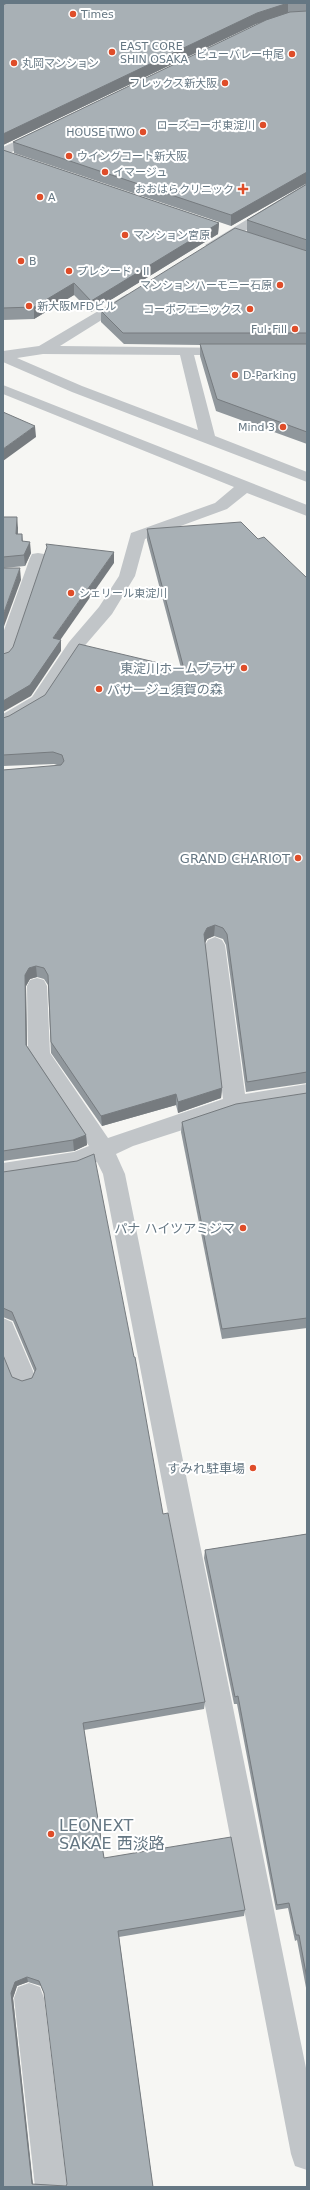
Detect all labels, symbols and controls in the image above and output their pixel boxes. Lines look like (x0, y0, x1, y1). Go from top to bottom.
place label: Times (80, 8, 114, 21)
marker: Times (68, 9, 78, 19)
place label: EAST CORE SHIN OSAKA (120, 40, 189, 66)
marker: EAST CORE SHIN OSAKA (107, 47, 117, 57)
place label: ビューバレー中尾 (196, 48, 284, 61)
marker: ビューバレー中尾 (287, 49, 297, 59)
place label: 丸岡マンション (22, 57, 99, 70)
marker: 丸岡マンション (9, 58, 19, 68)
place label: フレックス新大阪 (129, 77, 217, 90)
marker: フレックス新大阪 (220, 78, 230, 88)
place label: ローズコーポ東淀川 (157, 119, 255, 132)
marker: ローズコーポ東淀川 (258, 120, 268, 130)
place label: HOUSE TWO (66, 126, 135, 139)
marker: HOUSE TWO (138, 127, 148, 137)
place label: ウイングコート新大阪 (77, 150, 187, 163)
marker: ウイングコート新大阪 (64, 151, 74, 161)
place label: イマージュ (113, 166, 167, 179)
marker: イマージュ (100, 167, 110, 177)
place label: おおはらクリニック (135, 183, 234, 196)
marker: おおはらクリニック (237, 183, 249, 195)
place label: A (48, 191, 56, 204)
marker: A (35, 192, 45, 202)
place label: マンション宮原 (133, 229, 210, 242)
marker: マンション宮原 (120, 230, 130, 240)
place label: B (29, 255, 37, 268)
marker: B (16, 256, 26, 266)
place label: プレシード・II (77, 265, 150, 278)
marker: プレシード・II (64, 266, 74, 276)
place label: マンションハーモニー石原 (140, 279, 272, 292)
marker: マンションハーモニー石原 (275, 280, 285, 290)
place label: 新大阪MFDビル (37, 300, 116, 313)
marker: 新大阪MFDビル (24, 301, 34, 311)
place label: コーポフエニックス (143, 303, 242, 316)
marker: コーポフエニックス (245, 304, 255, 314)
place label: Ful･Fill (251, 323, 287, 336)
marker: Ful･Fill (290, 324, 300, 334)
place label: D-Parking (243, 369, 296, 382)
marker: D-Parking (230, 370, 240, 380)
place label: Mind 3 (238, 421, 275, 434)
marker: Mind 3 (278, 422, 288, 432)
place label: シェリール東淀川 (79, 587, 167, 600)
marker: シェリール東淀川 (66, 588, 76, 598)
place label: 東淀川ホームプラザ (120, 661, 236, 676)
marker: 東淀川ホームプラザ (239, 663, 249, 673)
place label: パサージュ須賀の森 (107, 682, 223, 697)
marker: パサージュ須賀の森 (94, 684, 104, 694)
place label: GRAND CHARIOT (180, 851, 290, 866)
marker: GRAND CHARIOT (293, 853, 303, 863)
place label: パナ ハイツアミジマ (114, 1221, 235, 1236)
marker: パナ ハイツアミジマ (238, 1223, 248, 1233)
place label: すみれ駐車場 (167, 1461, 245, 1476)
marker: すみれ駐車場 (248, 1463, 258, 1473)
place label: LEONEXT SAKAE 西淡路 (59, 1816, 165, 1853)
marker: LEONEXT SAKAE 西淡路 (46, 1829, 56, 1839)

